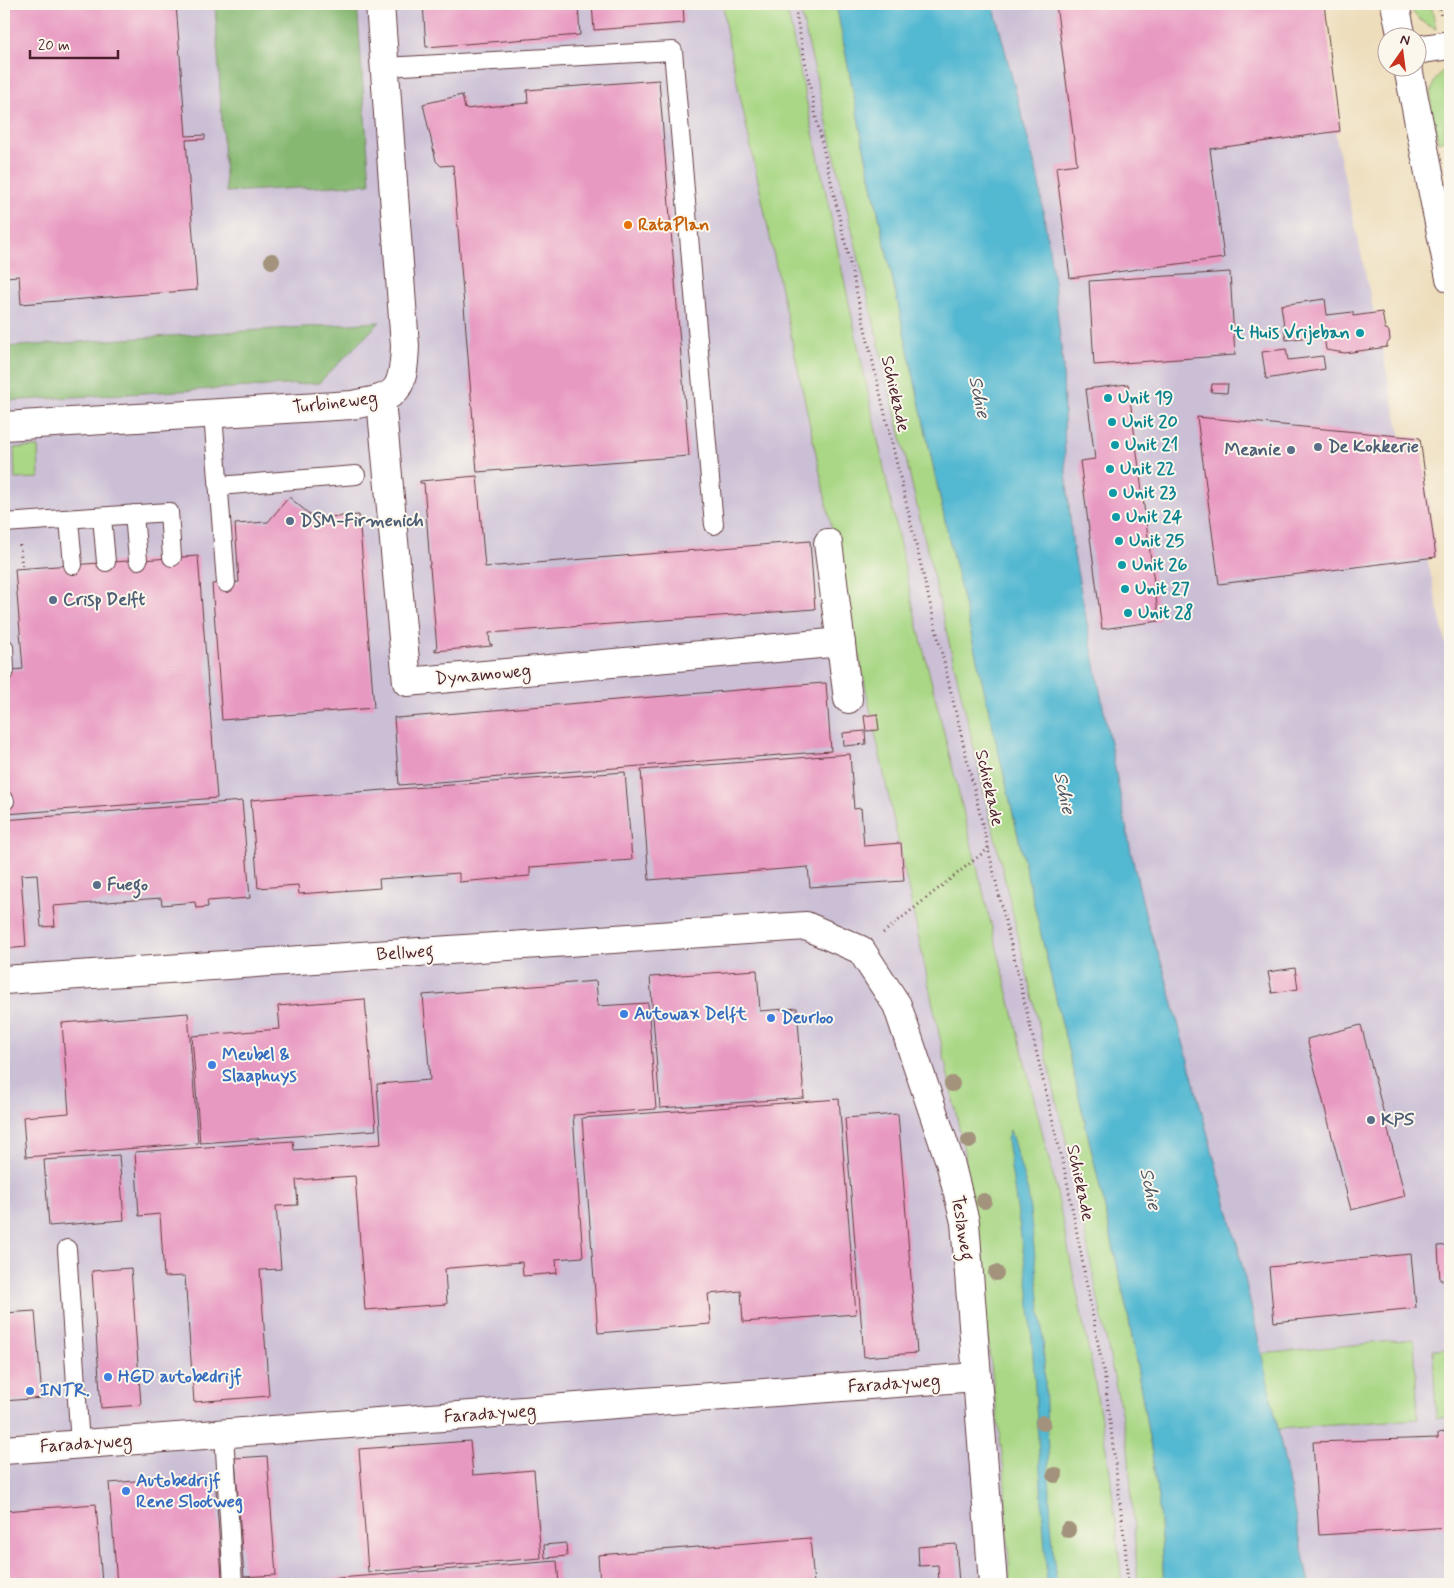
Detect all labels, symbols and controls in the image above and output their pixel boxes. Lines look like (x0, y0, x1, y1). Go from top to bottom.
scale bar (30, 28, 118, 60)
north arrow (1376, 28, 1426, 78)
text: N (1398, 30, 1412, 50)
text: 20 m (38, 36, 70, 56)
place label: RataPlan (638, 213, 709, 237)
marker: RataPlan (622, 219, 634, 231)
place label: 't Huis Vrijeban (1230, 321, 1350, 345)
marker: 't Huis Vrijeban (1354, 327, 1366, 339)
street label: Schiekade (875, 353, 915, 435)
water label: Schie (962, 374, 996, 422)
street label: Turbineweg (291, 386, 379, 421)
place label: Unit 19 (1118, 386, 1173, 410)
marker: Unit 19 (1102, 392, 1114, 404)
place label: Unit 20 (1122, 410, 1178, 434)
marker: Unit 20 (1106, 416, 1118, 428)
place label: Unit 21 (1125, 433, 1178, 457)
place label: De Kokkerie (1328, 435, 1419, 459)
place label: Meanie (1225, 438, 1281, 462)
marker: Unit 21 (1109, 439, 1121, 451)
marker: De Kokkerie (1312, 441, 1324, 453)
marker: Meanie (1285, 444, 1297, 456)
place label: Unit 22 (1120, 457, 1175, 481)
marker: Unit 22 (1104, 463, 1116, 475)
place label: Unit 23 (1123, 481, 1176, 505)
marker: Unit 23 (1107, 487, 1119, 499)
place label: Unit 24 (1126, 505, 1182, 529)
place label: DSM-Firmenich (300, 509, 424, 533)
marker: Unit 24 (1110, 511, 1122, 523)
marker: DSM-Firmenich (284, 515, 296, 527)
place label: Unit 25 (1129, 529, 1184, 553)
marker: Unit 25 (1113, 535, 1125, 547)
place label: Unit 26 (1132, 553, 1187, 577)
marker: Unit 26 (1116, 559, 1128, 571)
place label: Unit 27 (1135, 577, 1189, 601)
marker: Unit 27 (1119, 583, 1131, 595)
place label: Crisp Delft (63, 588, 145, 612)
marker: Crisp Delft (47, 594, 59, 606)
place label: Unit 28 (1138, 601, 1193, 625)
marker: Unit 28 (1122, 607, 1134, 619)
street label: Dynamoweg (434, 659, 532, 692)
street label: Schiekade (969, 747, 1009, 829)
water label: Schie (1047, 770, 1081, 818)
place label: Fuego (107, 873, 148, 899)
marker: Fuego (91, 879, 103, 891)
street label: Bellweg (376, 939, 435, 969)
place label: Autowax Delft (634, 1002, 747, 1026)
place label: Deurloo (781, 1006, 834, 1030)
marker: Autowax Delft (618, 1008, 630, 1020)
marker: Deurloo (765, 1012, 777, 1024)
place label: Meubel & Slaaphuys (222, 1043, 297, 1088)
marker: Meubel & Slaaphuys (206, 1059, 218, 1071)
place label: KPS (1381, 1108, 1415, 1132)
marker: KPS (1365, 1114, 1377, 1126)
street label: Schiekade (1060, 1143, 1100, 1224)
water label: Schie (1133, 1166, 1167, 1214)
street label: Teslaweg (943, 1194, 979, 1263)
place label: HGD autobedrijf (118, 1365, 242, 1389)
street label: Faradayweg (847, 1369, 941, 1400)
marker: HGD autobedrijf (102, 1371, 114, 1383)
place label: INTR. (40, 1379, 90, 1403)
marker: INTR. (24, 1385, 36, 1397)
street label: Faradayweg (443, 1399, 537, 1430)
street label: Faradayweg (39, 1429, 133, 1460)
place label: Autobedrijf Rene Slootweg (136, 1469, 243, 1514)
marker: Autobedrijf Rene Slootweg (120, 1485, 132, 1497)

